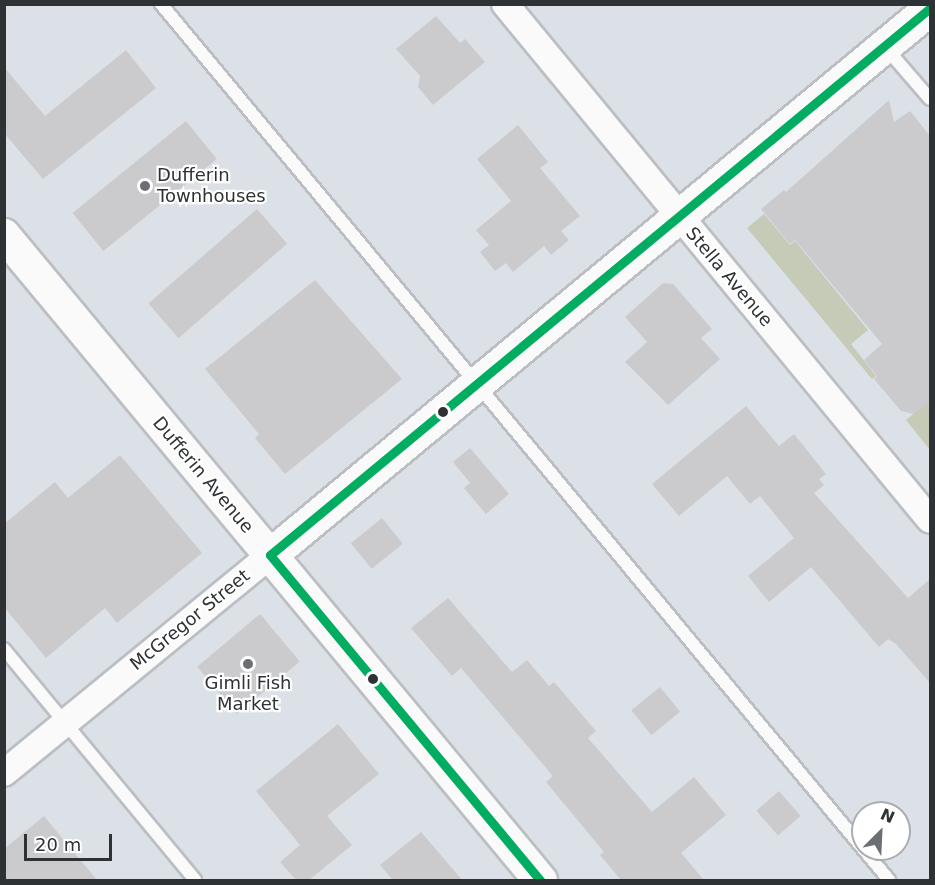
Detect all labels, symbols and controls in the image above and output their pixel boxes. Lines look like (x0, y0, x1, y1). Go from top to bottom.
place label: Dufferin Townhouses (157, 165, 266, 207)
marker: Dufferin Townhouses (138, 179, 152, 193)
street label: Stella Avenue (681, 223, 777, 331)
unlabelled marker (437, 406, 449, 418)
street label: Dufferin Avenue (148, 412, 258, 538)
street label: McGregor Street (126, 565, 254, 675)
marker: Gimli Fish Market (241, 657, 255, 671)
place label: Gimli Fish Market (204, 673, 292, 716)
unlabelled marker (367, 673, 379, 685)
north arrow (851, 801, 911, 861)
text: N (878, 805, 898, 827)
scale bar (27, 822, 116, 860)
text: 20 m (35, 834, 81, 855)

